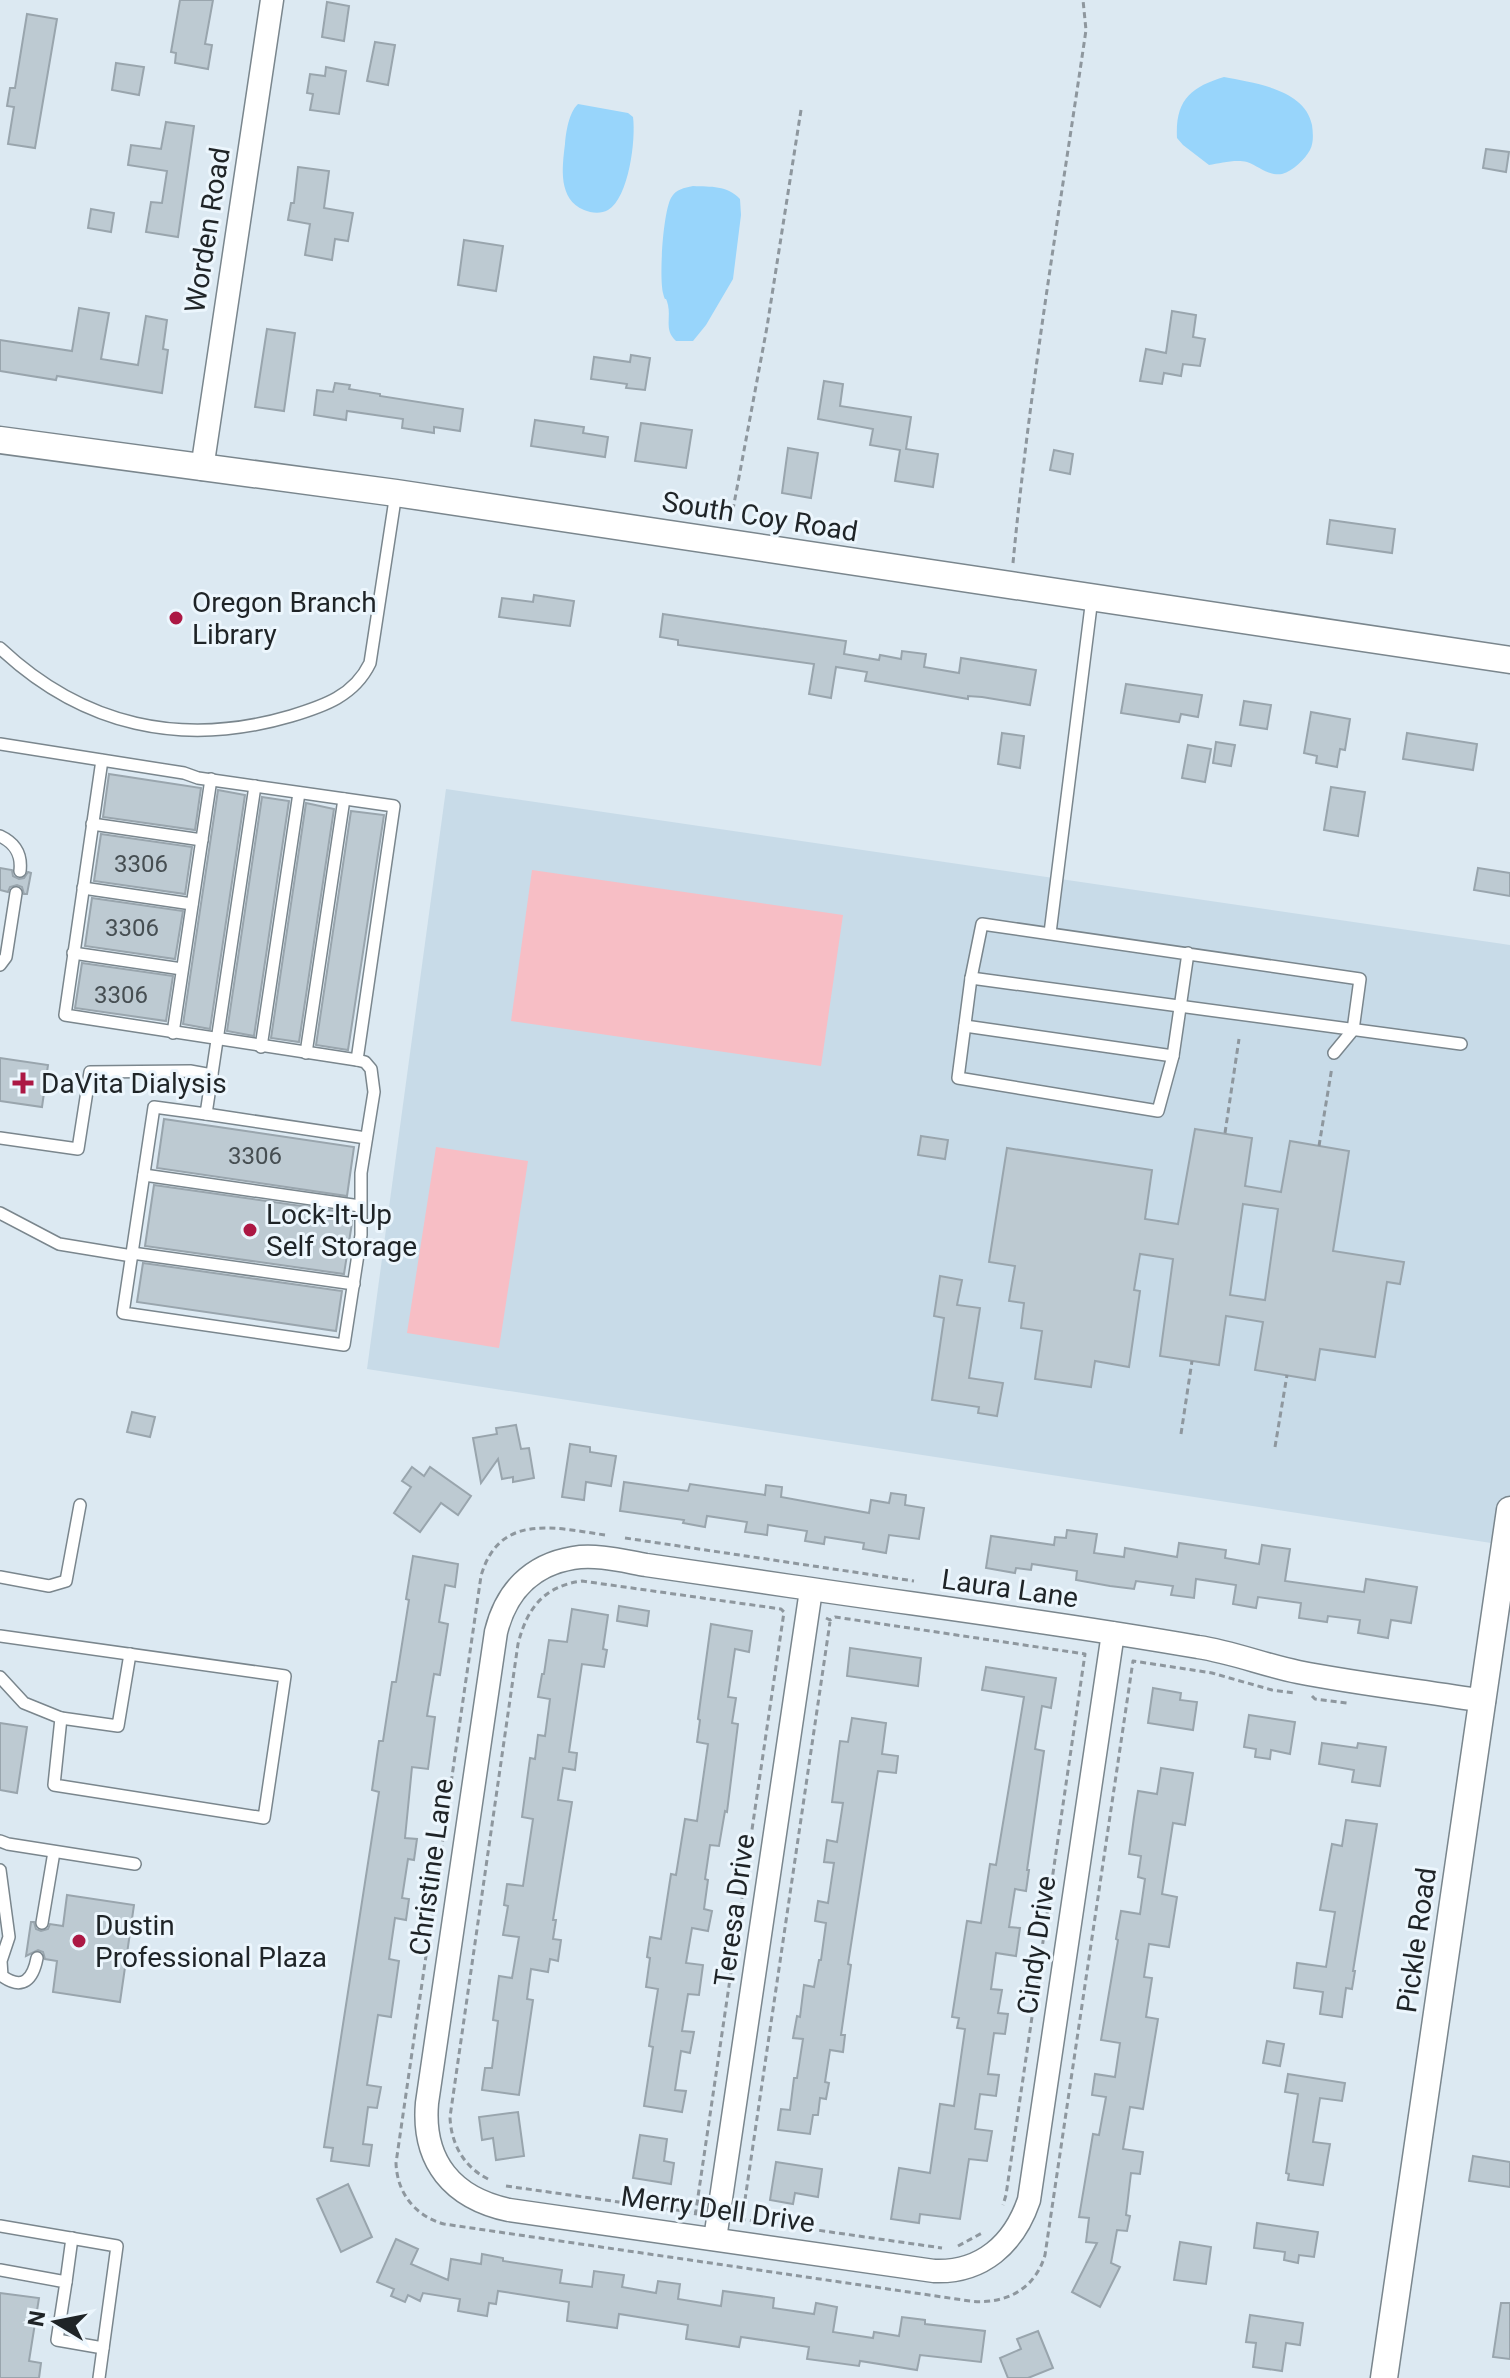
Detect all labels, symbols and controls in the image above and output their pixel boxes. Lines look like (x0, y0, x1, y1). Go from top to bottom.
street label: Worden Road (178, 145, 237, 315)
street label: South Coy Road (660, 485, 860, 548)
place label: Oregon Branch Library (192, 586, 377, 651)
marker: Oregon Branch Library (167, 609, 185, 627)
house number: 3306 (114, 850, 168, 878)
house number: 3306 (105, 914, 159, 942)
house number: 3306 (94, 981, 148, 1009)
place label: DaVita Dialysis (41, 1067, 227, 1100)
marker: DaVita Dialysis (12, 1072, 34, 1094)
house number: 3306 (228, 1142, 282, 1170)
place label: Lock-It-Up Self Storage (266, 1198, 417, 1263)
marker: Lock-It-Up Self Storage (241, 1221, 259, 1239)
street label: Laura Lane (940, 1563, 1080, 1614)
street label: Christine Lane (403, 1777, 460, 1958)
street label: Teresa Drive (707, 1832, 762, 1989)
street label: Pickle Road (1390, 1865, 1443, 2015)
street label: Cindy Drive (1010, 1874, 1063, 2016)
place label: Dustin Professional Plaza (95, 1909, 327, 1974)
marker: Dustin Professional Plaza (70, 1932, 88, 1950)
street label: Merry Dell Drive (619, 2180, 817, 2239)
north arrow (16, 2282, 96, 2362)
text: N (23, 2309, 50, 2328)

